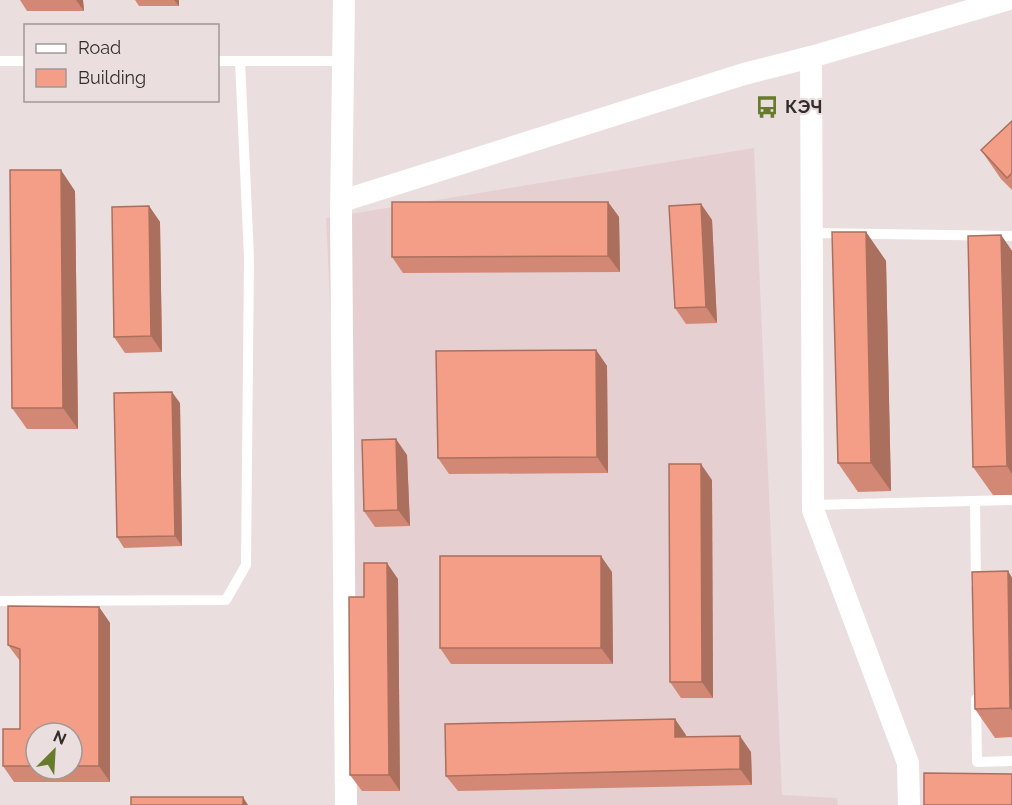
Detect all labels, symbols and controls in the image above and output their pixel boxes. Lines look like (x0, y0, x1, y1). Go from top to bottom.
legend (24, 24, 219, 102)
text: Road (78, 37, 121, 58)
text: Building (78, 67, 146, 88)
bus stop icon: КЭЧ (754, 94, 780, 120)
place label: КЭЧ (785, 96, 822, 117)
north arrow (24, 721, 84, 781)
text: N (50, 727, 69, 749)

